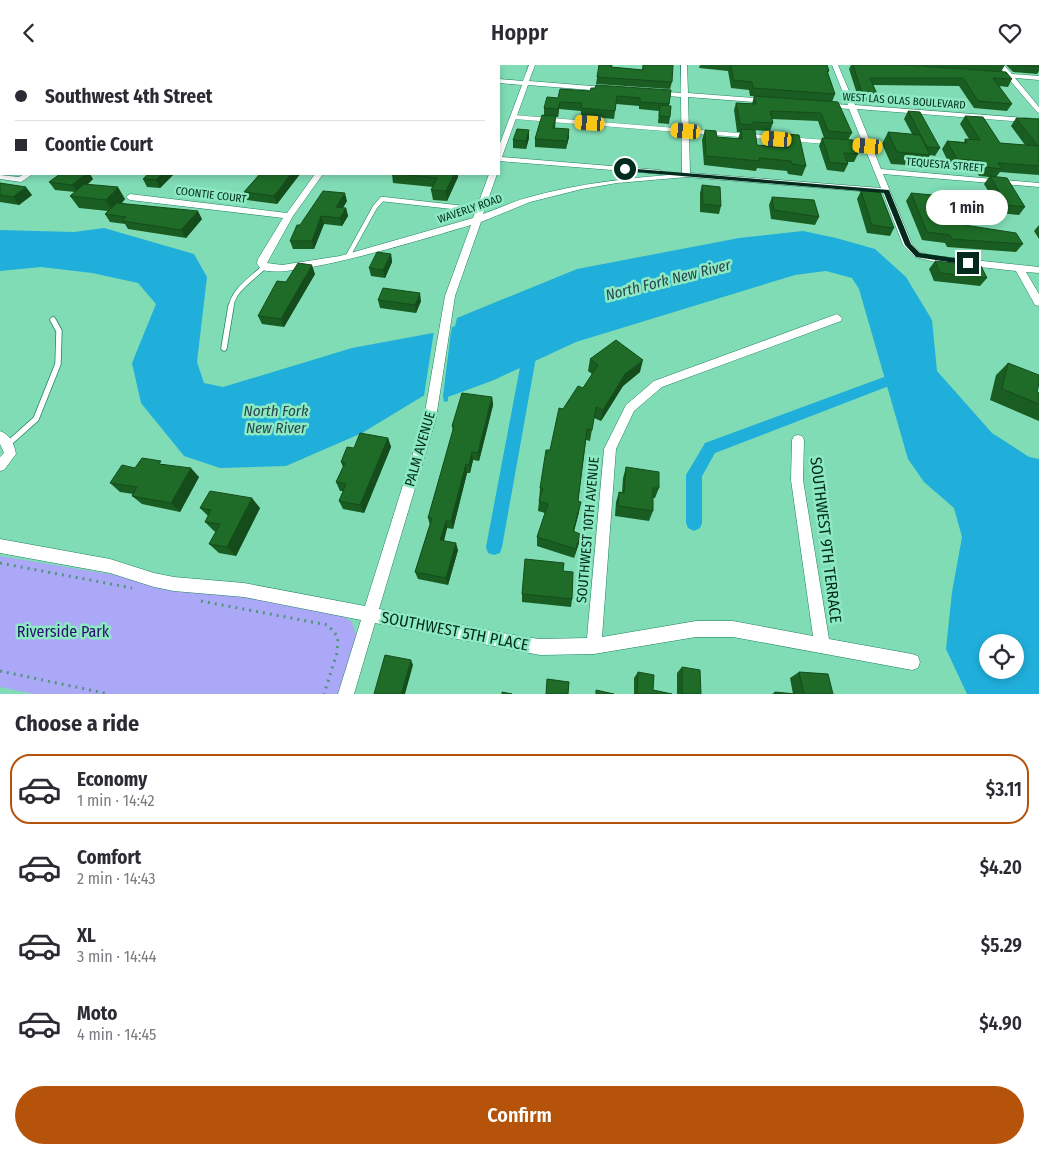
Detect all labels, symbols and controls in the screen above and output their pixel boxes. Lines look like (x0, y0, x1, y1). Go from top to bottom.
icon: back (15, 19, 43, 47)
text: Hoppr (491, 19, 548, 46)
icon: heart (996, 19, 1024, 47)
text: Southwest 4th Street (45, 85, 212, 108)
street label: WEST LAS OLAS BOULEVARD (842, 90, 966, 112)
car (574, 114, 605, 132)
car (670, 122, 701, 140)
car (761, 130, 792, 148)
text: Coontie Court (45, 133, 153, 156)
car (852, 137, 883, 155)
street label: TEQUESTA STREET (905, 155, 986, 175)
route start (614, 158, 636, 180)
street label: COONTIE COURT (175, 184, 248, 206)
callout: 1 min (927, 191, 1009, 225)
street label: WAVERLY ROAD (436, 192, 504, 226)
text: 1 min (950, 198, 984, 217)
route end (957, 252, 979, 274)
water label: North Fork New River (604, 256, 733, 304)
water label: North Fork New River (244, 402, 309, 437)
street label: PALM AVENUE (401, 409, 439, 489)
street label: SOUTHWEST 10TH AVENUE (573, 456, 603, 604)
street label: SOUTHWEST 9TH TERRACE (806, 456, 846, 624)
street label: SOUTHWEST 5TH PLACE (380, 607, 530, 655)
park label: Riverside Park (17, 622, 110, 641)
map controls (979, 634, 1024, 679)
button: locate (979, 634, 1024, 679)
text: Choose a ride (15, 710, 139, 737)
icon: car (17, 767, 62, 812)
text: Economy (77, 768, 147, 791)
text: $3.11 (986, 778, 1022, 801)
text: 1 min · 14:42 (77, 791, 155, 810)
icon: car (17, 845, 62, 890)
text: Comfort (77, 846, 141, 869)
text: $4.20 (980, 856, 1022, 879)
text: 2 min · 14:43 (77, 869, 156, 888)
icon: car (17, 923, 62, 968)
text: XL (77, 924, 96, 947)
text: $5.29 (981, 934, 1022, 957)
text: 3 min · 14:44 (77, 947, 156, 966)
icon: car (17, 1001, 62, 1046)
text: Moto (77, 1002, 117, 1025)
text: $4.90 (979, 1012, 1022, 1035)
text: 4 min · 14:45 (77, 1025, 156, 1044)
button: Confirm (15, 1086, 1024, 1144)

